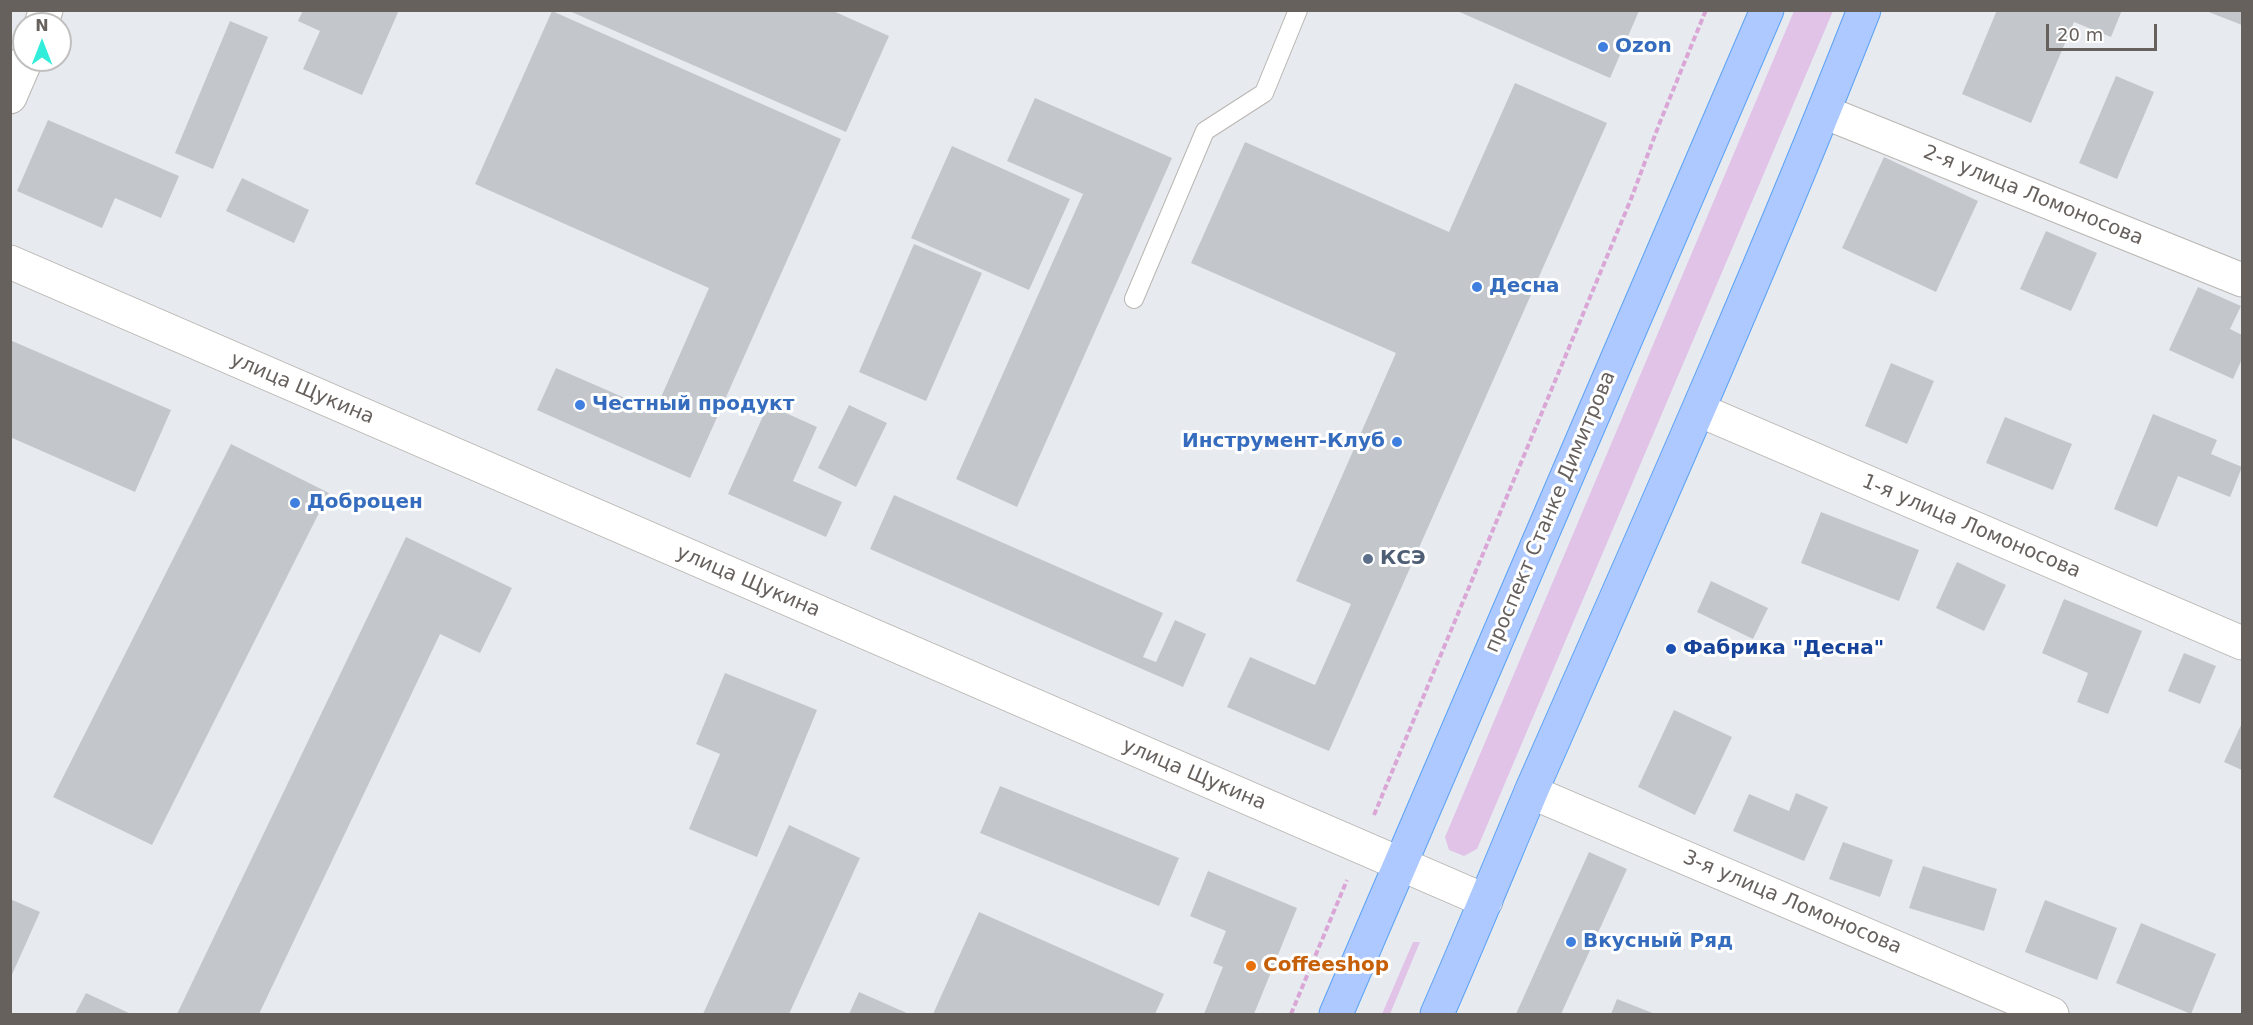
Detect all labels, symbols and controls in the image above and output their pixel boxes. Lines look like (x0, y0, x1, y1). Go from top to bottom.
north arrow (12, 12, 72, 72)
scale bar (2049, 12, 2160, 50)
text: N (35, 16, 49, 35)
text: 20 m (2057, 24, 2103, 45)
place label: Ozon (1615, 35, 1672, 59)
marker: Ozon (1596, 40, 1610, 54)
street label: 2-я улица Ломоносова (1919, 141, 2147, 251)
place label: Десна (1489, 275, 1560, 299)
marker: Десна (1470, 280, 1484, 294)
street label: улица Щукина (226, 348, 378, 430)
street label: проспект Станке Димитрова (1481, 368, 1621, 656)
place label: Честный продукт (592, 393, 794, 417)
marker: Честный продукт (573, 398, 587, 412)
place label: Инструмент-Клуб (1182, 430, 1385, 454)
marker: Инструмент-Клуб (1390, 435, 1404, 449)
street label: 1-я улица Ломоносова (1858, 470, 2084, 584)
place label: Доброцен (307, 491, 423, 515)
marker: Доброцен (288, 496, 302, 510)
street label: улица Щукина (672, 541, 824, 623)
place label: КСЭ (1380, 547, 1426, 571)
marker: КСЭ (1361, 552, 1375, 566)
place label: Фабрика "Десна" (1683, 637, 1884, 661)
marker: Фабрика "Десна" (1664, 642, 1678, 656)
street label: улица Щукина (1118, 734, 1270, 816)
street label: 3-я улица Ломоносова (1679, 846, 1905, 960)
place label: Вкусный Ряд (1583, 930, 1733, 954)
marker: Вкусный Ряд (1564, 935, 1578, 949)
place label: Coffeeshop (1263, 954, 1389, 978)
marker: Coffeeshop (1244, 959, 1258, 973)

